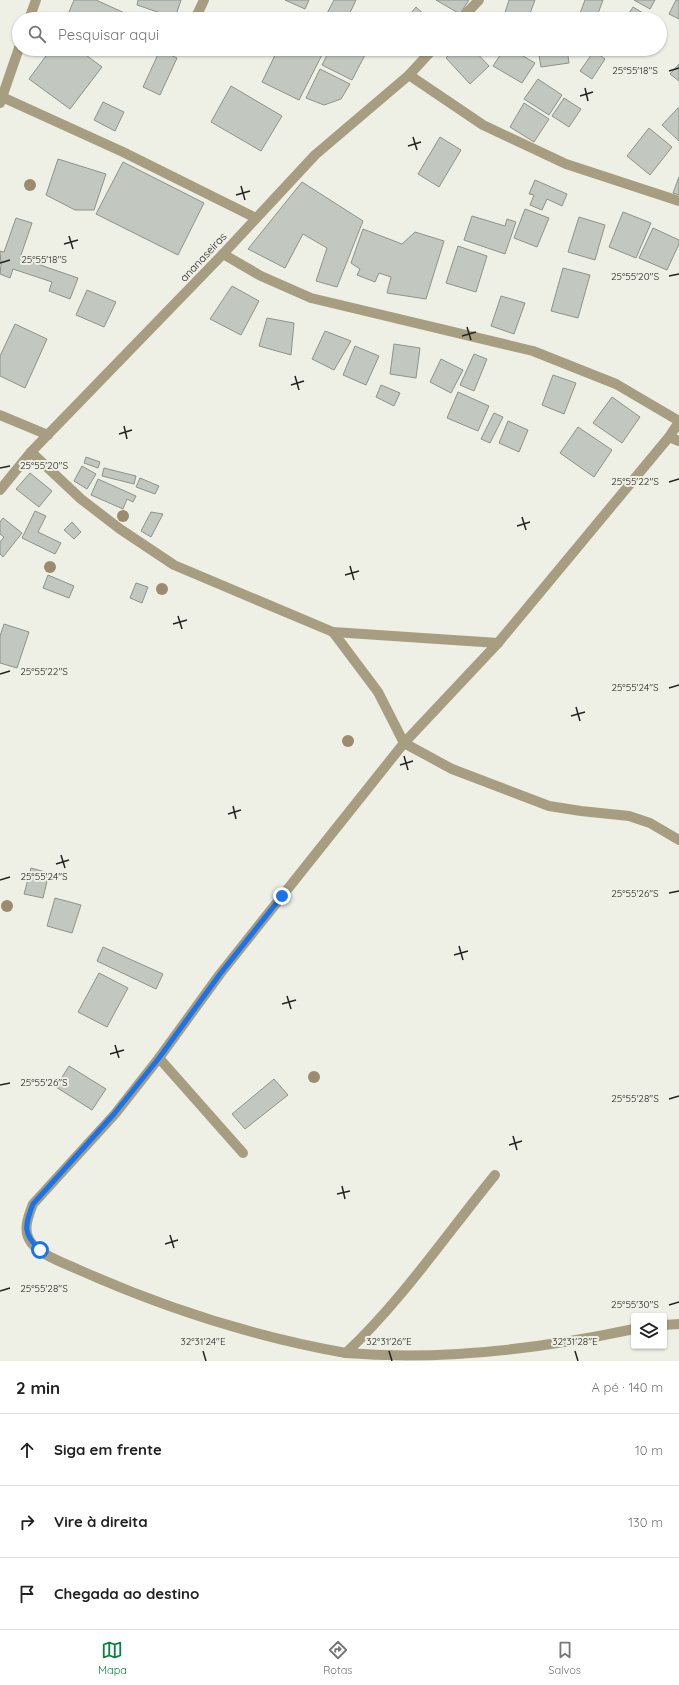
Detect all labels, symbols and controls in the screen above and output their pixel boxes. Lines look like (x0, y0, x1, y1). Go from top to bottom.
search box (12, 12, 667, 56)
icon: search (26, 23, 48, 45)
text: Pesquisar aqui (58, 25, 159, 44)
text: 25°55'18"S (612, 64, 658, 77)
street label: ananaseiras (177, 229, 229, 285)
text: 25°55'18"S (21, 253, 67, 266)
text: 25°55'20"S (611, 270, 659, 283)
text: 25°55'20"S (20, 459, 68, 472)
text: 25°55'22"S (611, 475, 659, 488)
text: 25°55'22"S (20, 665, 68, 678)
text: 25°55'24"S (611, 681, 659, 694)
text: 25°55'24"S (20, 870, 68, 883)
route end (273, 887, 291, 905)
text: 25°55'26"S (611, 887, 659, 900)
text: 25°55'26"S (20, 1076, 68, 1089)
text: 25°55'28"S (611, 1092, 659, 1105)
route start (31, 1241, 49, 1259)
text: 25°55'28"S (20, 1282, 68, 1295)
text: 25°55'30"S (611, 1298, 659, 1311)
map controls (631, 1313, 667, 1349)
button: layers (631, 1313, 667, 1349)
text: 32°31'24"E (180, 1335, 226, 1348)
text: 32°31'26"E (366, 1335, 412, 1348)
text: 32°31'28"E (552, 1335, 598, 1348)
text: 2 min (16, 1377, 60, 1398)
text: A pé · 140 m (592, 1379, 663, 1395)
icon: ahead (16, 1439, 38, 1461)
text: Siga em frente (54, 1440, 162, 1459)
text: 10 m (635, 1442, 663, 1458)
icon: right (16, 1511, 38, 1533)
text: Vire à direita (54, 1512, 148, 1531)
text: 130 m (628, 1514, 663, 1530)
icon: arrive (16, 1583, 38, 1605)
text: Chegada ao destino (54, 1584, 199, 1603)
tab: Mapa (98, 1639, 127, 1677)
tab: Rotas (323, 1639, 352, 1677)
tab: Salvos (548, 1639, 581, 1677)

